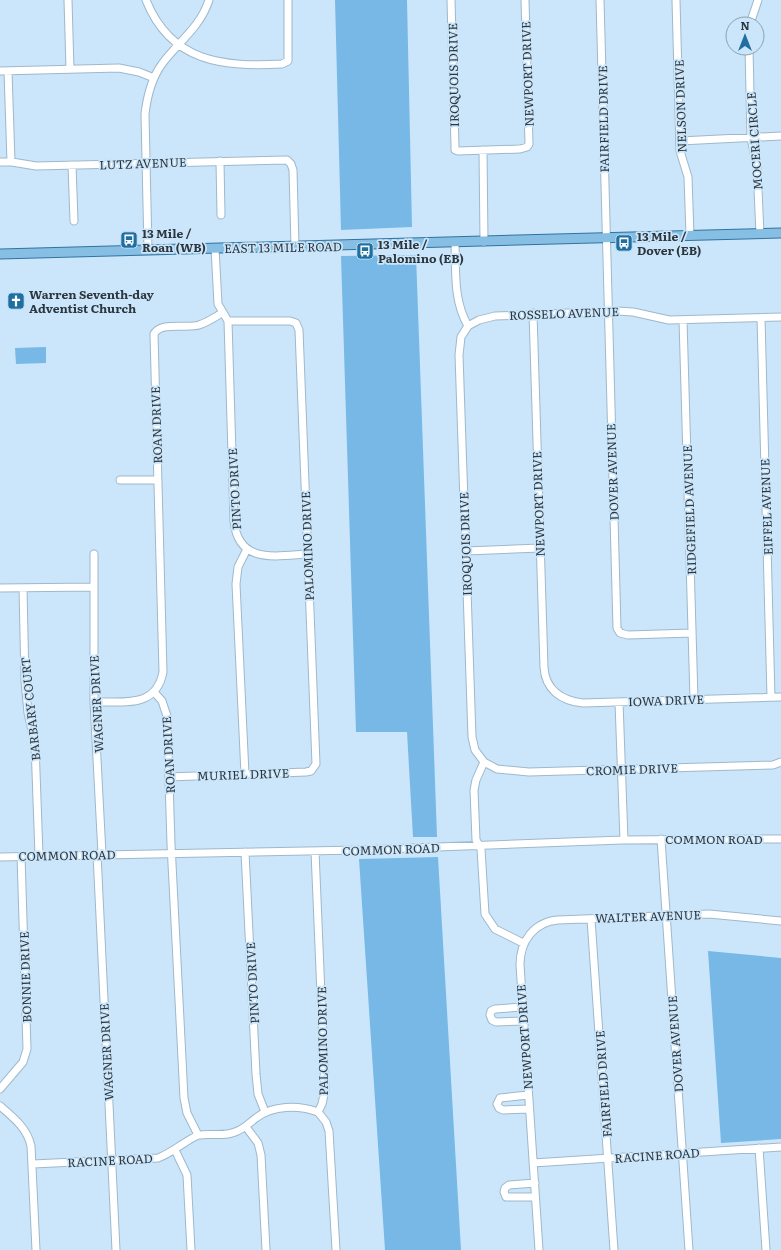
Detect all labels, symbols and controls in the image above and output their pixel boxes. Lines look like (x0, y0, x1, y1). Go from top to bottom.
north arrow (725, 16, 765, 56)
text: N (740, 17, 750, 33)
street label: NEWPORT DRIVE (516, 21, 538, 127)
street label: IROQUOIS DRIVE (443, 22, 463, 127)
street label: NELSON DRIVE (669, 59, 691, 153)
street label: FAIRFIELD DRIVE (593, 65, 613, 173)
street label: MOCERI CIRCLE (742, 91, 766, 191)
street label: LUTZ AVENUE (99, 152, 187, 174)
place label: 13 Mile / Roan (WB) (142, 224, 206, 256)
place label: 13 Mile / Dover (EB) (637, 227, 701, 259)
bus stop icon: 13 Mile / Roan (WB) (119, 230, 139, 250)
bus stop icon: 13 Mile / Dover (EB) (614, 233, 634, 253)
place label: 13 Mile / Palomino (EB) (378, 235, 464, 267)
street label: EAST 13 MILE ROAD (224, 237, 342, 257)
bus stop icon: 13 Mile / Palomino (EB) (355, 241, 375, 261)
place label: Warren Seventh-day Adventist Church (29, 285, 154, 317)
church icon: Warren Seventh-day Adventist Church (6, 291, 26, 311)
street label: ROSSELO AVENUE (509, 302, 620, 324)
street label: ROAN DRIVE (146, 386, 166, 464)
street label: DOVER AVENUE (601, 423, 623, 521)
street label: RIDGEFIELD AVENUE (678, 444, 700, 575)
street label: PINTO DRIVE (223, 447, 245, 530)
street label: NEWPORT DRIVE (527, 451, 549, 557)
street label: EIFFEL AVENUE (755, 458, 777, 555)
street label: PALOMINO DRIVE (296, 491, 318, 601)
street label: IROQUOIS DRIVE (454, 491, 476, 596)
street label: WAGNER DRIVE (84, 655, 108, 753)
street label: BARBARY COURT (16, 656, 44, 762)
street label: IOWA DRIVE (628, 690, 705, 710)
street label: ROAN DRIVE (157, 716, 179, 794)
street label: CROMIE DRIVE (586, 758, 679, 780)
street label: MURIEL DRIVE (197, 763, 290, 785)
street label: COMMON ROAD (665, 830, 763, 848)
street label: COMMON ROAD (342, 838, 440, 860)
street label: COMMON ROAD (18, 845, 116, 865)
street label: WALTER AVENUE (595, 905, 702, 927)
street label: BONNIE DRIVE (14, 931, 36, 1023)
street label: PINTO DRIVE (241, 941, 263, 1024)
street label: NEWPORT DRIVE (511, 983, 537, 1090)
street label: PALOMINO DRIVE (312, 986, 332, 1096)
street label: DOVER AVENUE (663, 995, 687, 1093)
street label: WAGNER DRIVE (94, 1003, 118, 1101)
street label: FAIRFIELD DRIVE (590, 1030, 616, 1138)
street label: RACINE ROAD (614, 1143, 700, 1167)
street label: RACINE ROAD (67, 1149, 153, 1171)

